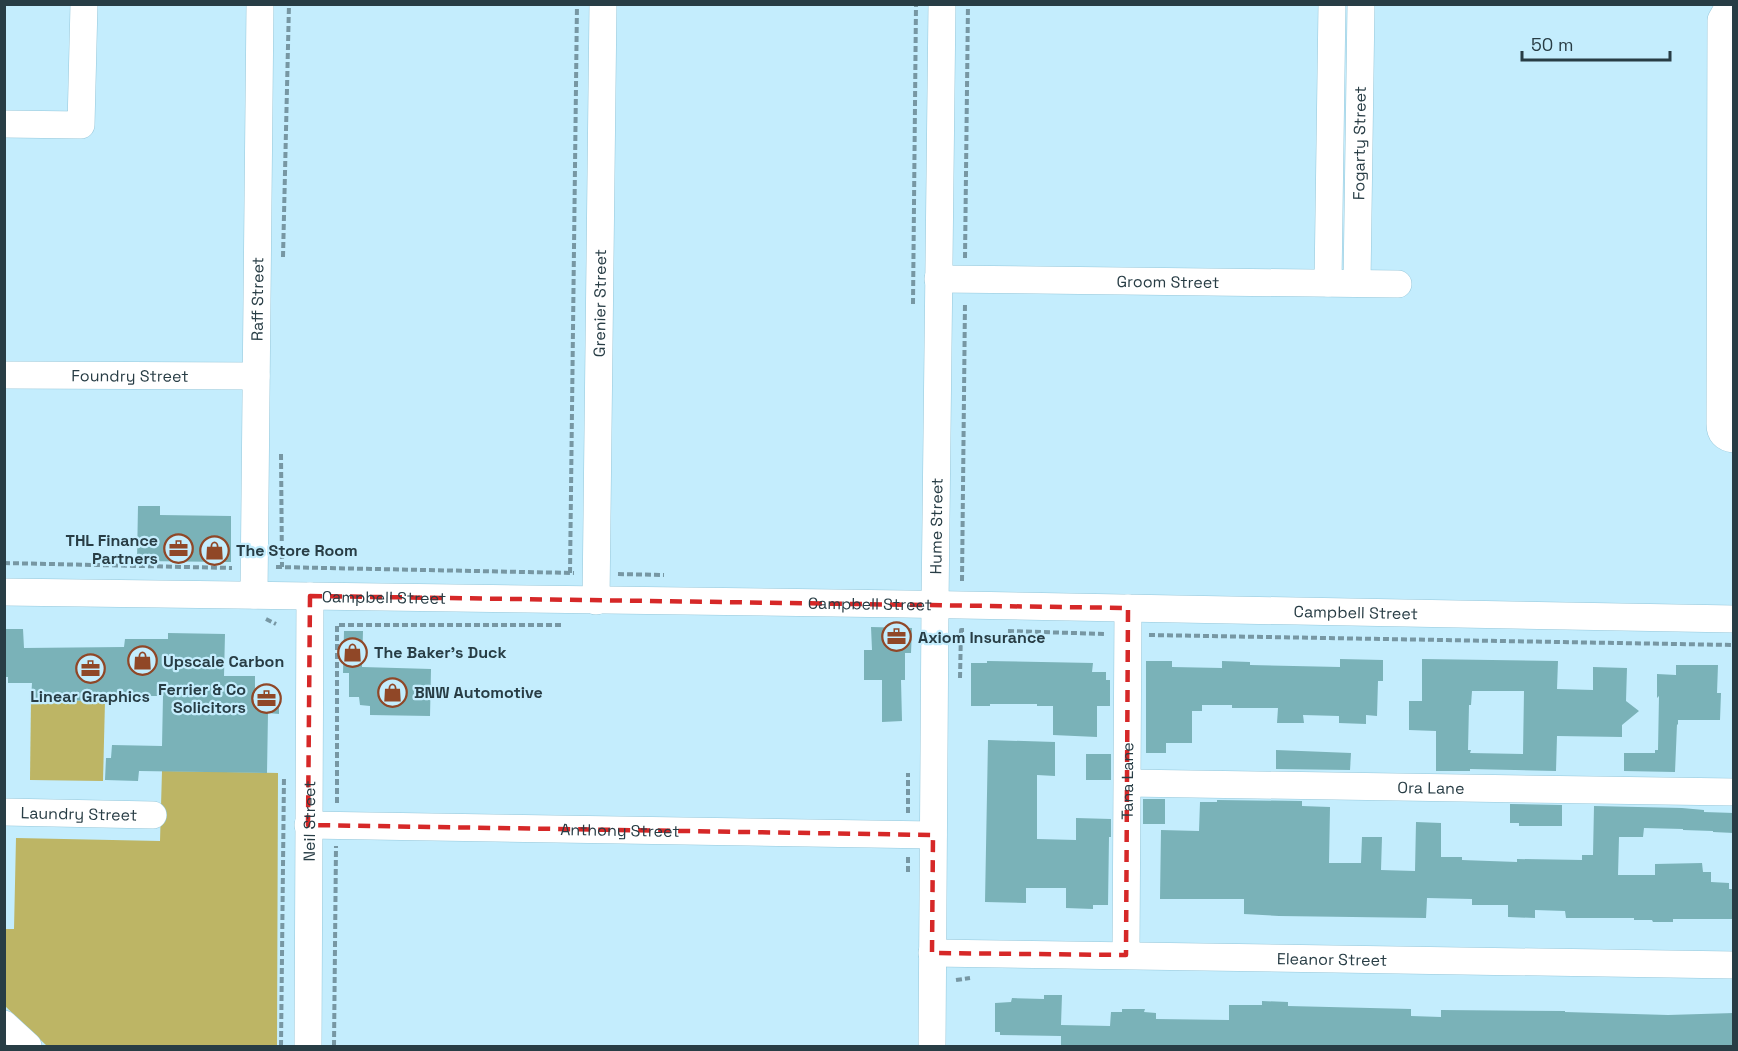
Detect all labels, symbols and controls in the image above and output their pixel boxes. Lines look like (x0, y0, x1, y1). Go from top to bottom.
scale bar (1522, 24, 1670, 62)
text: 50 m (1531, 33, 1573, 56)
street label: Fogarty Street (1348, 86, 1370, 200)
street label: Grenier Street (588, 249, 611, 357)
street label: Raff Street (246, 257, 268, 341)
street label: Groom Street (1116, 270, 1220, 293)
street label: Foundry Street (71, 365, 189, 386)
street label: Hume Street (925, 478, 947, 574)
place label: THL Finance Partners (65, 530, 158, 569)
office icon: THL Finance Partners (163, 533, 195, 565)
shop icon: The Store Room (199, 534, 231, 566)
place label: The Store Room (236, 540, 358, 561)
street label: Campbell Street (322, 586, 446, 608)
street label: Campbell Street (808, 592, 932, 615)
street label: Campbell Street (1294, 601, 1418, 624)
office icon: Axiom Insurance (881, 621, 913, 653)
place label: Axiom Insurance (918, 627, 1046, 648)
shop icon: The Baker's Duck (337, 636, 369, 668)
place label: The Baker's Duck (374, 642, 506, 663)
shop icon: Upscale Carbon (126, 645, 158, 677)
place label: Upscale Carbon (163, 651, 284, 672)
office icon: Linear Graphics (74, 652, 106, 684)
shop icon: BNW Automotive (377, 676, 409, 708)
place label: Ferrier & Co Solicitors (158, 679, 246, 718)
office icon: Ferrier & Co Solicitors (251, 682, 283, 714)
place label: BNW Automotive (414, 682, 543, 703)
place label: Linear Graphics (30, 686, 150, 707)
street label: Tana Lane (1116, 742, 1138, 820)
street label: Ora Lane (1397, 777, 1465, 798)
street label: Neil Street (298, 780, 320, 862)
street label: Laundry Street (20, 802, 137, 825)
street label: Anthony Street (560, 819, 680, 841)
street label: Eleanor Street (1277, 948, 1387, 970)

